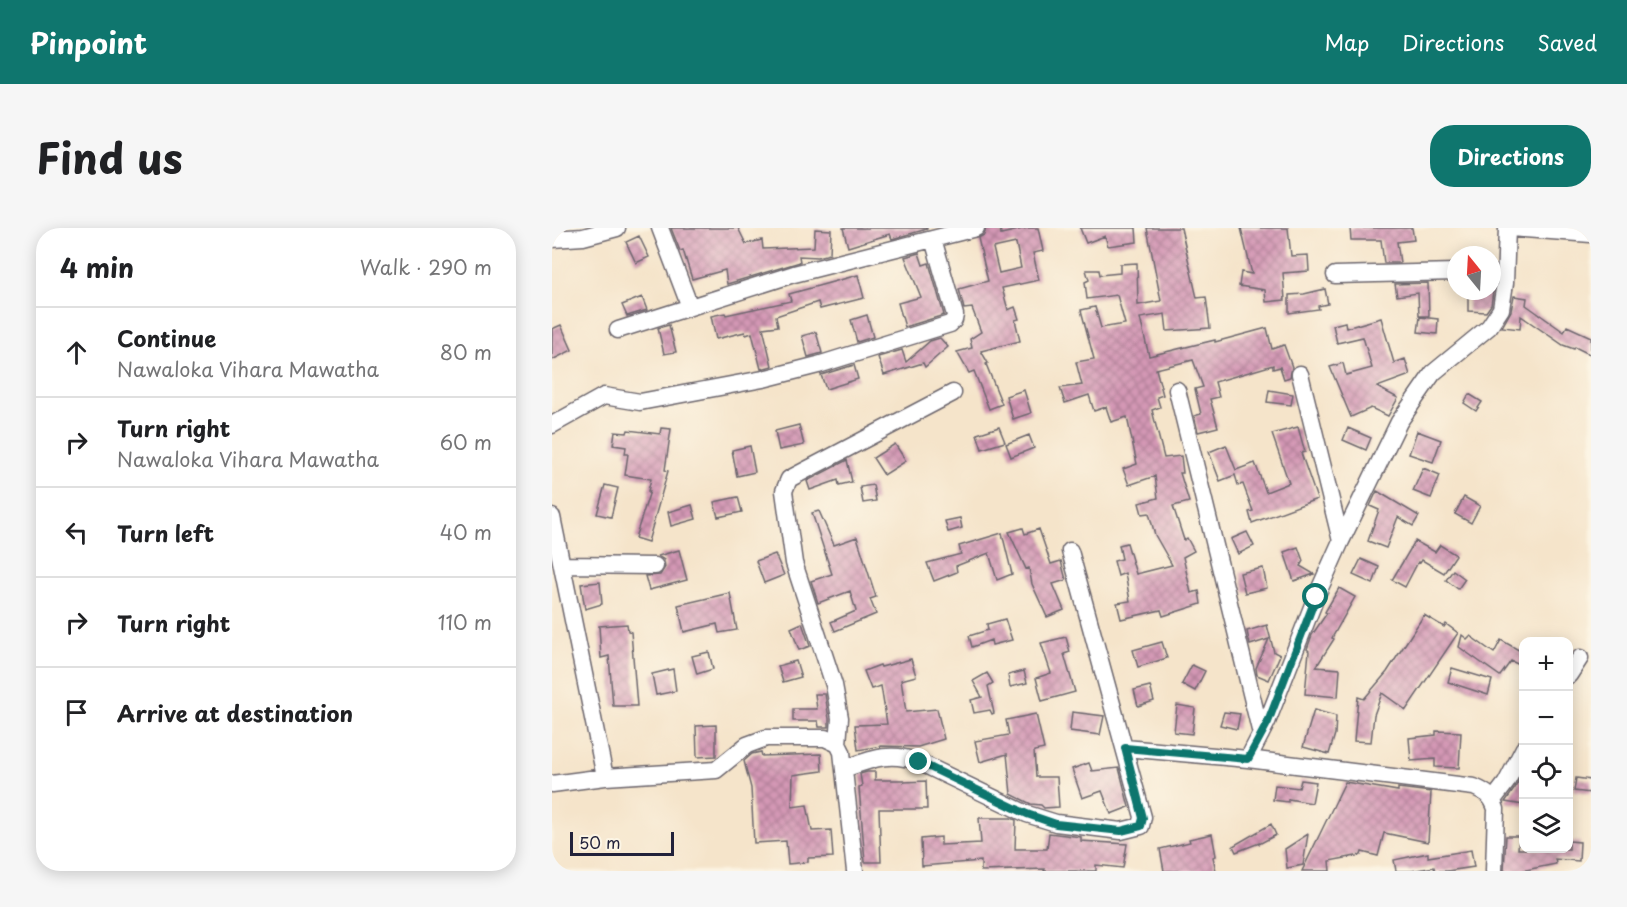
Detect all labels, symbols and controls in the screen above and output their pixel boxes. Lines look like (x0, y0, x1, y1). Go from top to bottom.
text: Pinpoint (30, 21, 147, 64)
text: Map (1324, 26, 1369, 58)
text: Directions (1402, 26, 1504, 58)
text: Saved (1537, 26, 1597, 58)
text: Find us (36, 125, 183, 188)
button: Directions (1430, 125, 1591, 187)
north arrow (1447, 246, 1501, 300)
text: 4 min (60, 248, 134, 287)
text: Walk · 290 m (360, 252, 492, 282)
text: Continue (117, 321, 216, 354)
icon: ahead (60, 336, 93, 369)
text: 80 m (440, 337, 492, 367)
text: Nawaloka Vihara Mawatha (117, 354, 379, 384)
text: Turn right (117, 411, 230, 444)
icon: right (60, 426, 93, 459)
text: 60 m (440, 427, 492, 457)
text: Nawaloka Vihara Mawatha (117, 444, 379, 474)
icon: left (60, 516, 93, 549)
text: Turn left (117, 516, 214, 549)
text: 40 m (440, 517, 492, 547)
route start (1302, 583, 1328, 609)
icon: right (60, 606, 93, 639)
text: Turn right (117, 606, 230, 639)
text: 110 m (438, 607, 492, 637)
map controls (1519, 637, 1573, 853)
button: + (1519, 637, 1573, 691)
button: − (1519, 691, 1573, 745)
icon: arrive (60, 696, 93, 729)
text: Arrive at destination (117, 696, 353, 729)
button: locate (1519, 745, 1573, 799)
route end (905, 748, 931, 774)
button: layers (1519, 799, 1573, 853)
scale bar (570, 829, 674, 856)
text: 50 m (579, 830, 620, 854)

